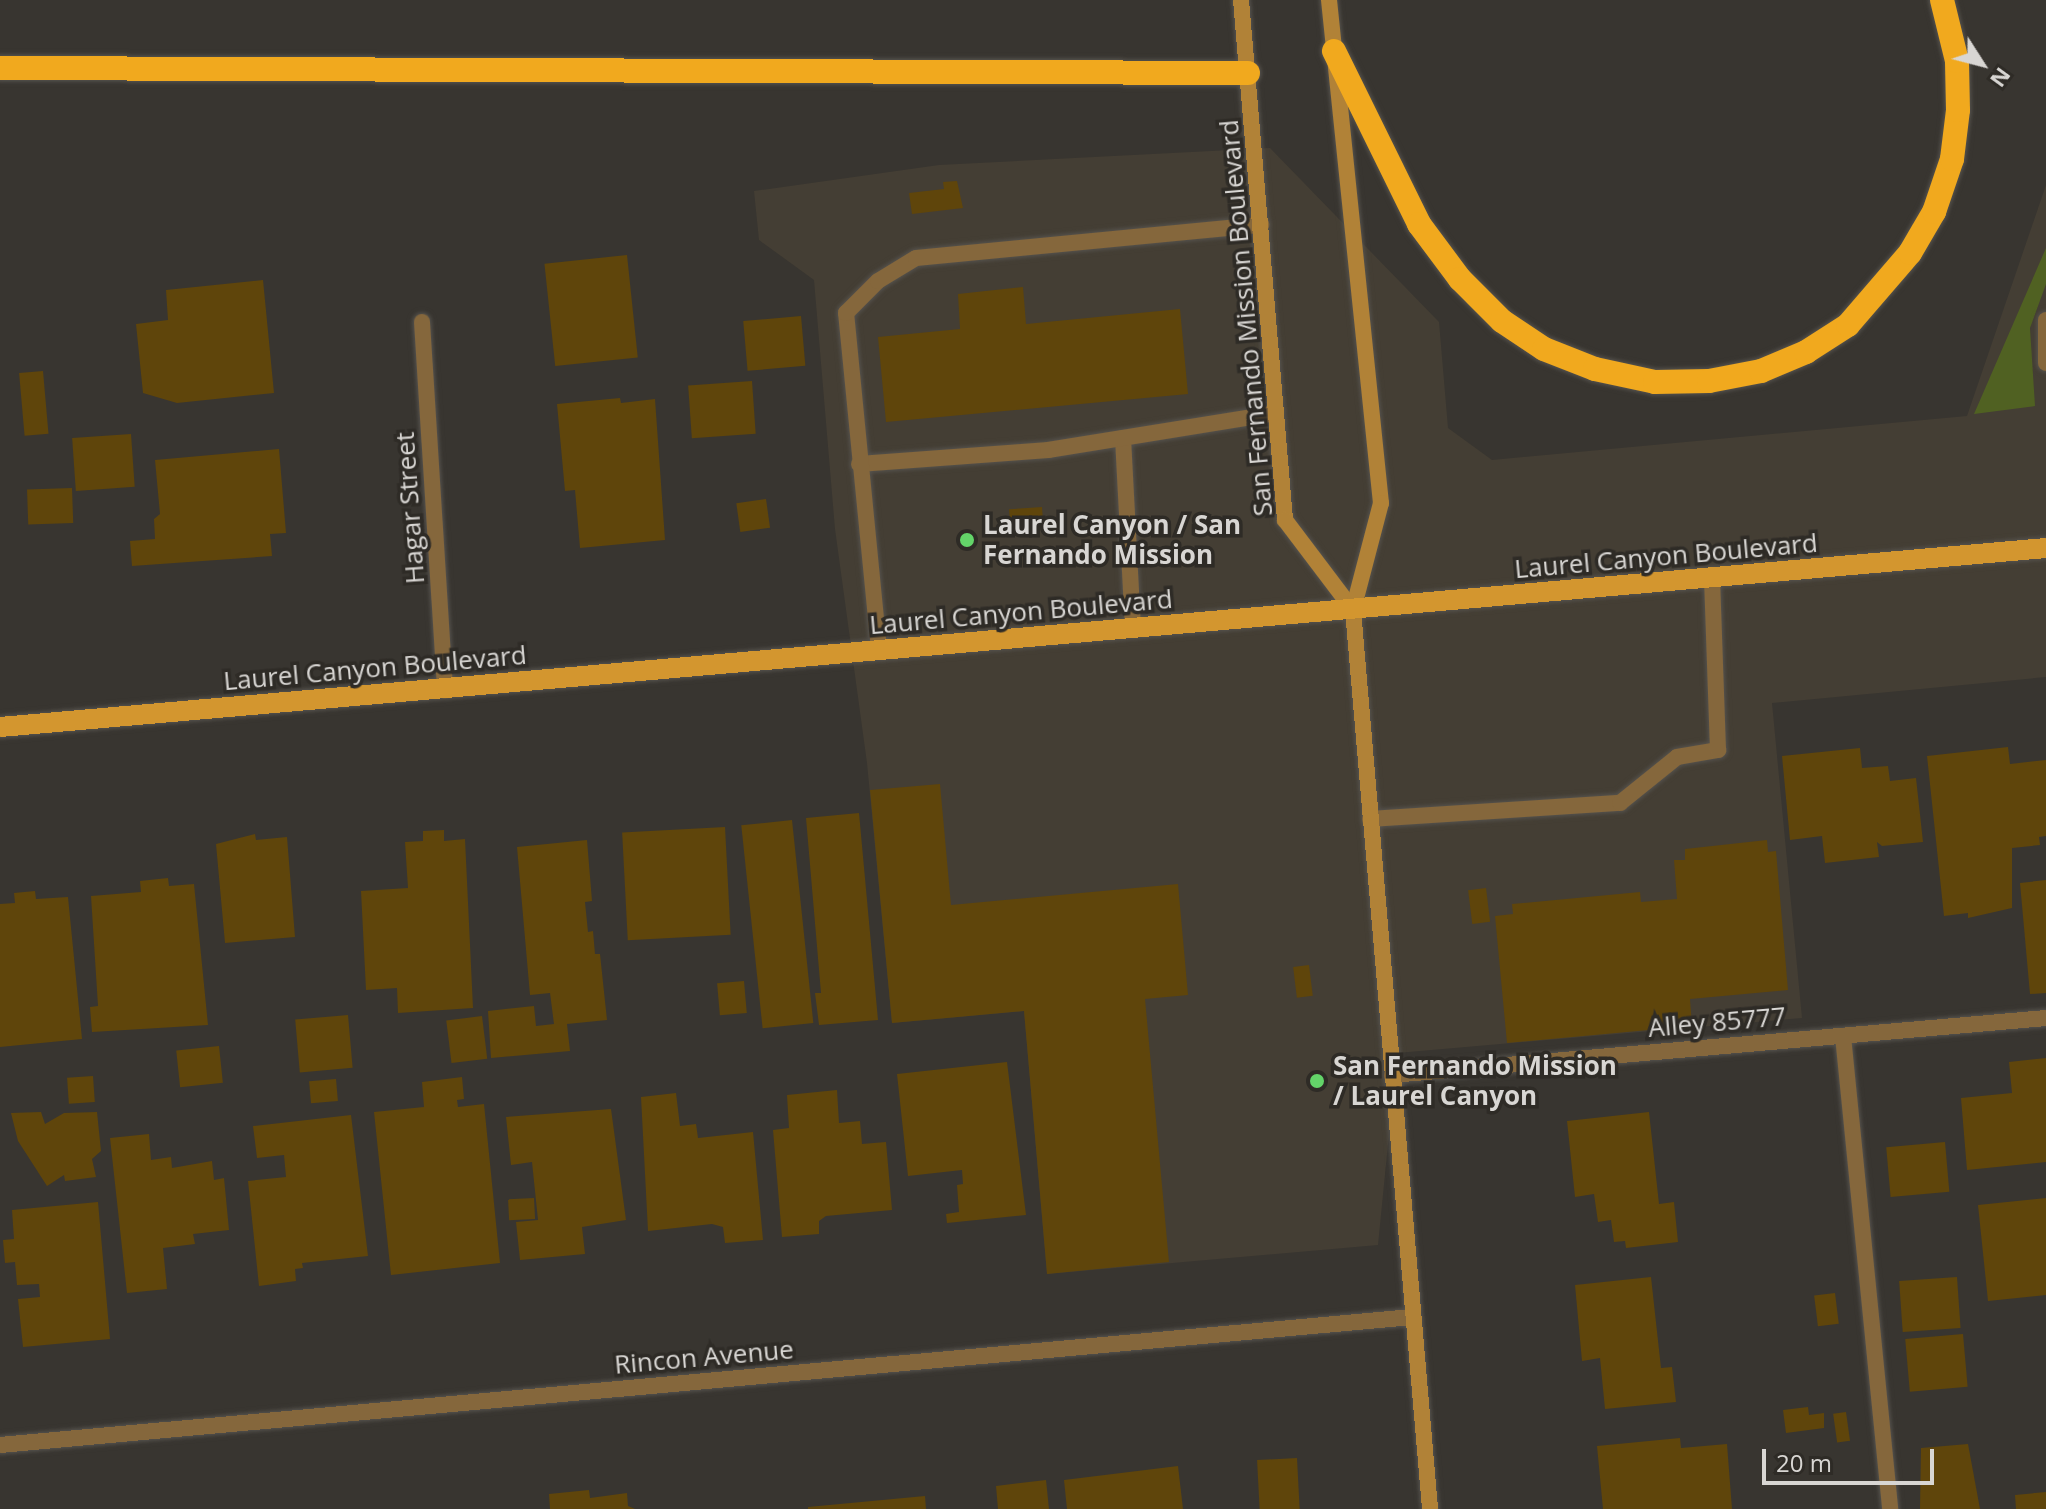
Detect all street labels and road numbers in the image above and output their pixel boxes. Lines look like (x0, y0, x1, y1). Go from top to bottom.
street label: San Fernando Mission Boulevard (1213, 118, 1279, 518)
street label: Hagar Street (389, 431, 431, 585)
street label: Laurel Canyon Boulevard (1513, 527, 1819, 585)
street label: Laurel Canyon Boulevard (868, 583, 1174, 641)
street label: Laurel Canyon Boulevard (222, 639, 528, 697)
street label: Alley 85777 (1647, 1000, 1787, 1044)
street label: Rincon Avenue (613, 1334, 795, 1380)

